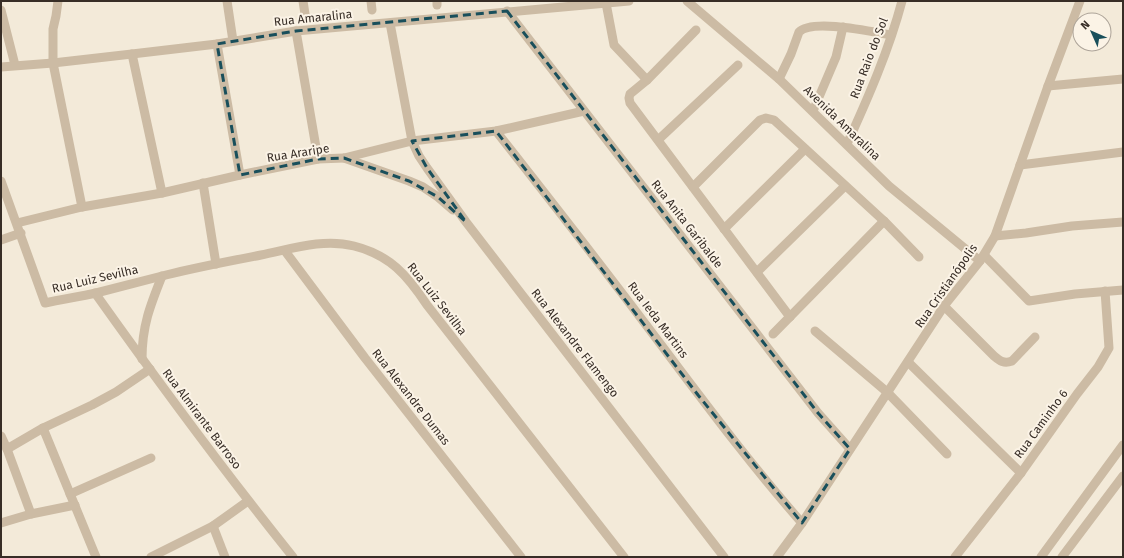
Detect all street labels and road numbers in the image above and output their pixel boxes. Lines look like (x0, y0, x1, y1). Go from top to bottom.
street label: Rua Amaralina (273, 7, 353, 29)
street label: Rua Raio do Sol (847, 15, 891, 100)
street label: Avenida Amaralina (801, 83, 883, 163)
street label: Rua Araripe (266, 141, 330, 165)
street label: Rua Anita Garibalde (648, 177, 726, 271)
street label: Rua Cristianópolis (912, 241, 980, 331)
street label: Rua Luiz Sevilha (404, 260, 470, 338)
street label: Rua Luiz Sevilha (51, 262, 139, 296)
street label: Rua Ieda Martins (625, 279, 691, 361)
street label: Rua Alexandre Flamengo (528, 286, 622, 400)
street label: Rua Alexandre Dumas (369, 346, 453, 448)
street label: Rua Almirante Barroso (160, 366, 244, 472)
street label: Rua Caminho 6 (1011, 387, 1071, 461)

